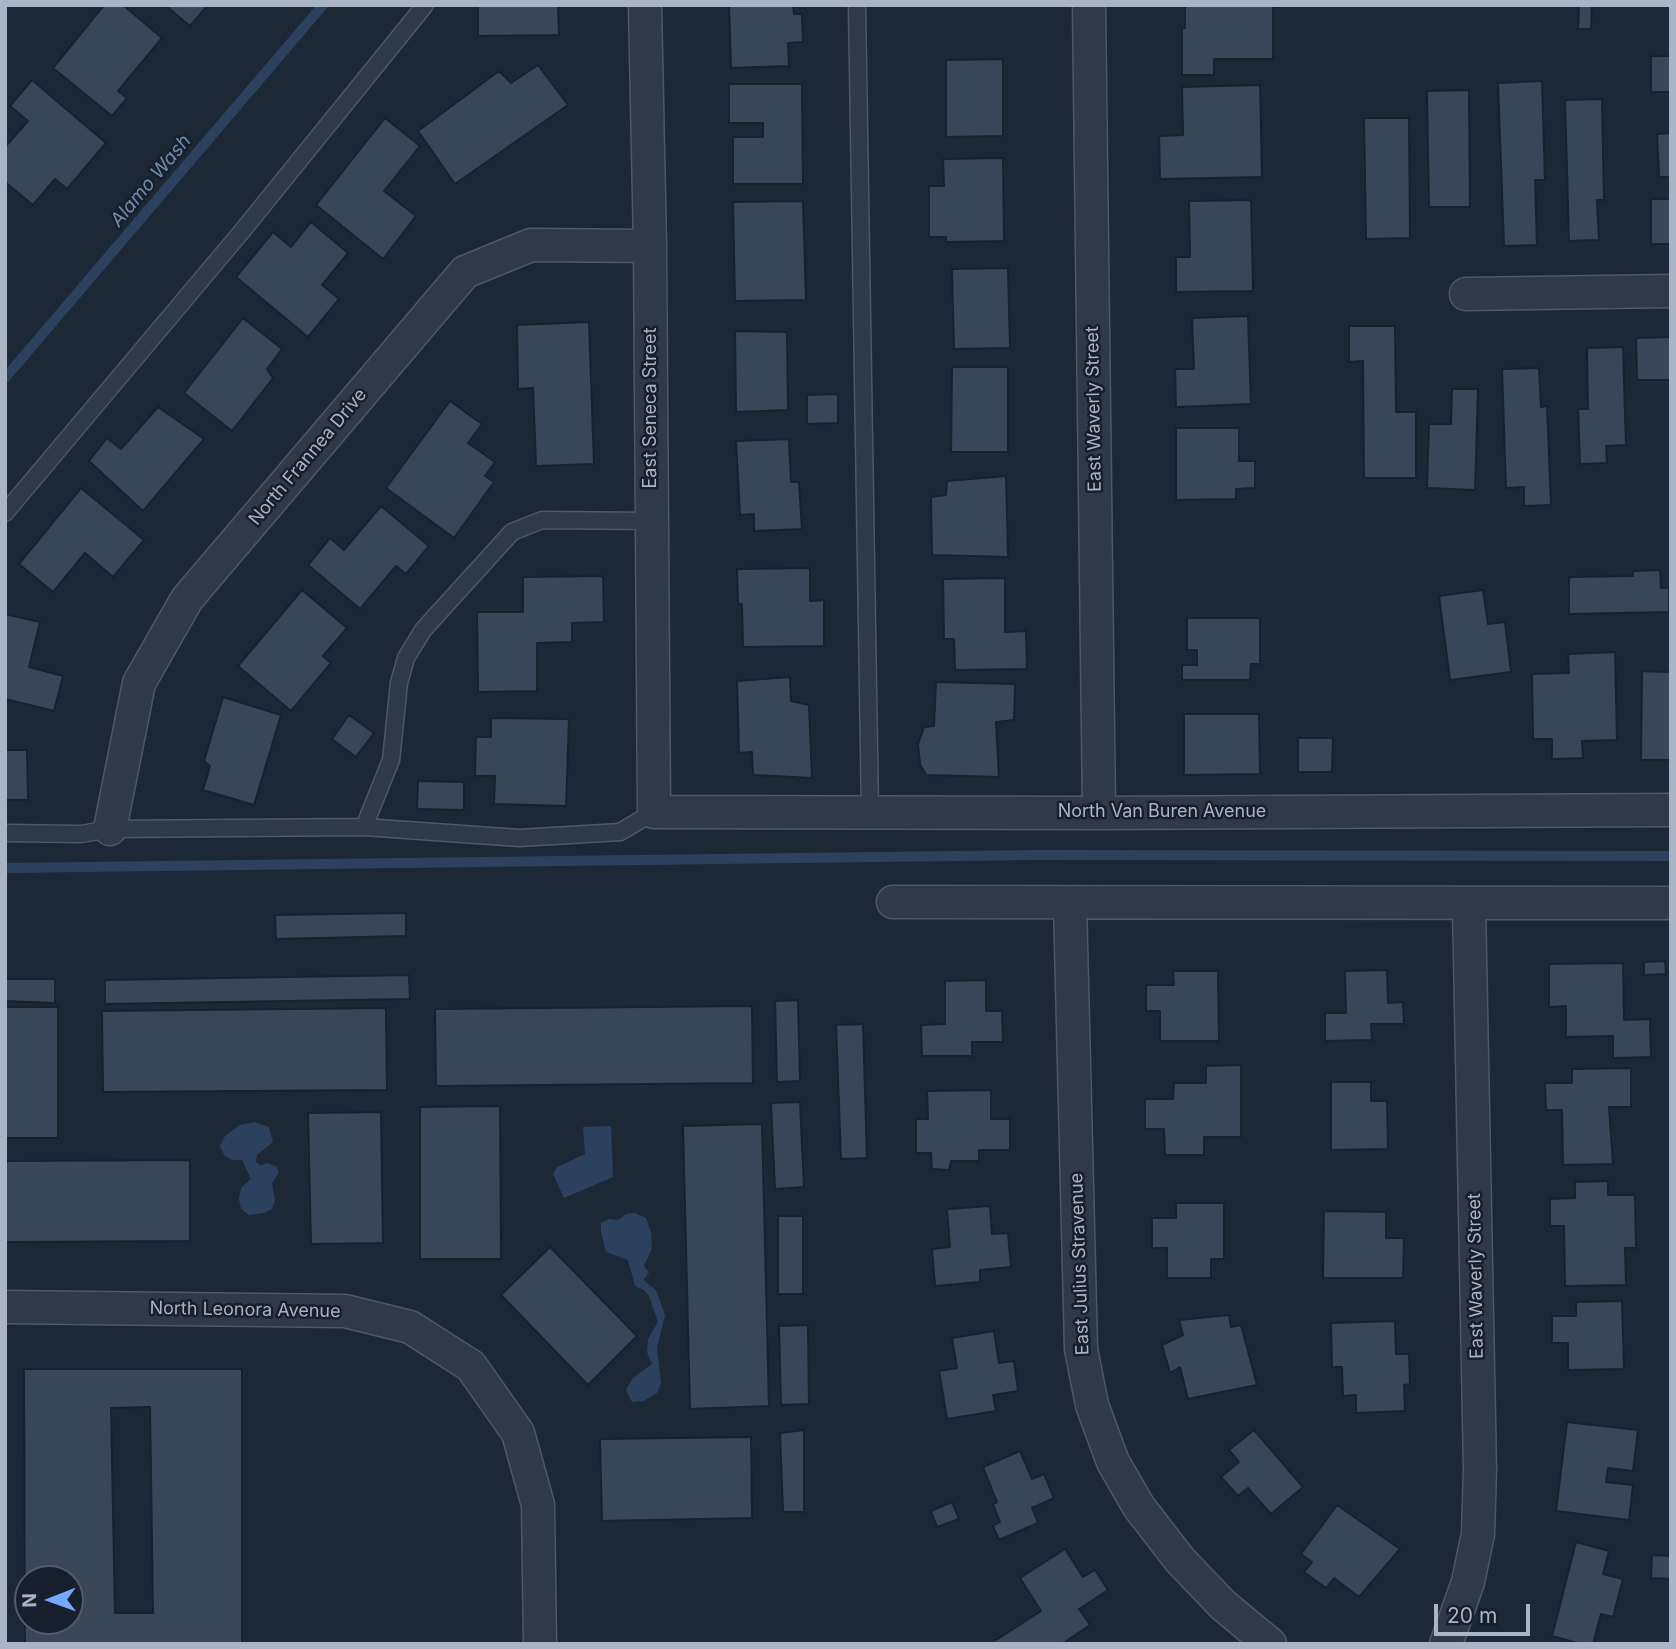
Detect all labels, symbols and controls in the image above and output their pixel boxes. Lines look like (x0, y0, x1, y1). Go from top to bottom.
water label: Alamo Wash (106, 130, 196, 232)
street label: East Waverly Street (1082, 326, 1106, 492)
street label: East Seneca Street (640, 328, 662, 488)
street label: North Frannea Drive (245, 384, 371, 530)
street label: North Van Buren Avenue (1058, 801, 1266, 823)
street label: East Julius Stravenue (1066, 1173, 1094, 1355)
street label: East Waverly Street (1464, 1193, 1488, 1359)
street label: North Leonora Avenue (149, 1298, 341, 1322)
north arrow (14, 1565, 84, 1635)
scale bar (1438, 1590, 1534, 1634)
text: N (18, 1593, 41, 1608)
text: 20 m (1447, 1603, 1497, 1628)

